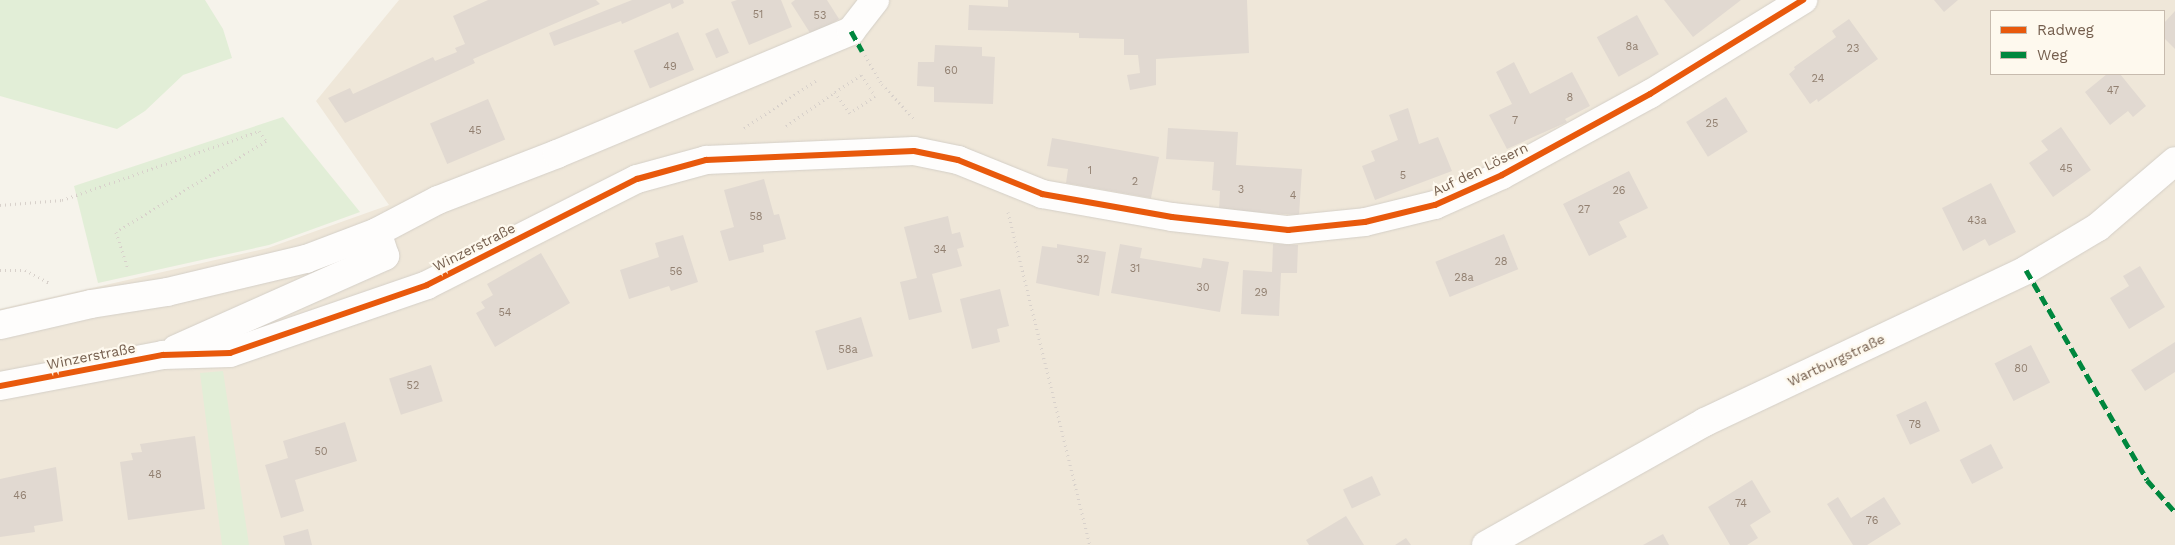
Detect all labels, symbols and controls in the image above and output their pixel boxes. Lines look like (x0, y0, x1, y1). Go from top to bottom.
house number: 51 (753, 8, 763, 22)
house number: 53 (814, 9, 826, 23)
legend (1990, 10, 2165, 75)
text: Radweg (2037, 21, 2094, 39)
house number: 8a (1625, 40, 1639, 54)
house number: 23 (1847, 42, 1859, 56)
text: Weg (2037, 46, 2068, 64)
house number: 49 (663, 60, 677, 74)
house number: 60 (944, 64, 958, 78)
house number: 24 (1812, 72, 1824, 86)
house number: 47 (2107, 84, 2119, 98)
house number: 8 (1567, 91, 1573, 105)
house number: 7 (1512, 114, 1518, 128)
house number: 25 (1706, 117, 1718, 131)
house number: 45 (468, 124, 482, 138)
street label: Auf den Lösern (1429, 138, 1531, 200)
house number: 45 (2059, 162, 2073, 176)
house number: 1 (1088, 164, 1092, 178)
house number: 5 (1400, 169, 1406, 183)
house number: 2 (1132, 175, 1138, 189)
house number: 3 (1238, 183, 1244, 197)
house number: 26 (1612, 184, 1626, 198)
house number: 4 (1290, 189, 1296, 203)
house number: 27 (1578, 203, 1590, 217)
house number: 58 (749, 210, 763, 224)
house number: 43a (1967, 214, 1987, 228)
street label: Winzerstraße (430, 219, 518, 275)
house number: 34 (933, 243, 947, 257)
house number: 32 (1077, 253, 1089, 267)
house number: 28 (1494, 255, 1508, 269)
house number: 31 (1130, 262, 1140, 276)
house number: 56 (669, 265, 683, 279)
house number: 28a (1454, 271, 1474, 285)
house number: 30 (1196, 281, 1210, 295)
house number: 29 (1254, 286, 1268, 300)
house number: 54 (498, 306, 512, 320)
street label: Wartburgstraße (1785, 330, 1887, 390)
street label: Winzerstraße (45, 339, 137, 373)
house number: 58a (838, 343, 858, 357)
house number: 80 (2014, 362, 2028, 376)
house number: 52 (407, 379, 419, 393)
house number: 78 (1909, 418, 1921, 432)
house number: 50 (314, 445, 328, 459)
house number: 48 (148, 468, 162, 482)
house number: 46 (13, 489, 27, 503)
house number: 74 (1735, 497, 1747, 511)
house number: 76 (1866, 514, 1878, 528)

